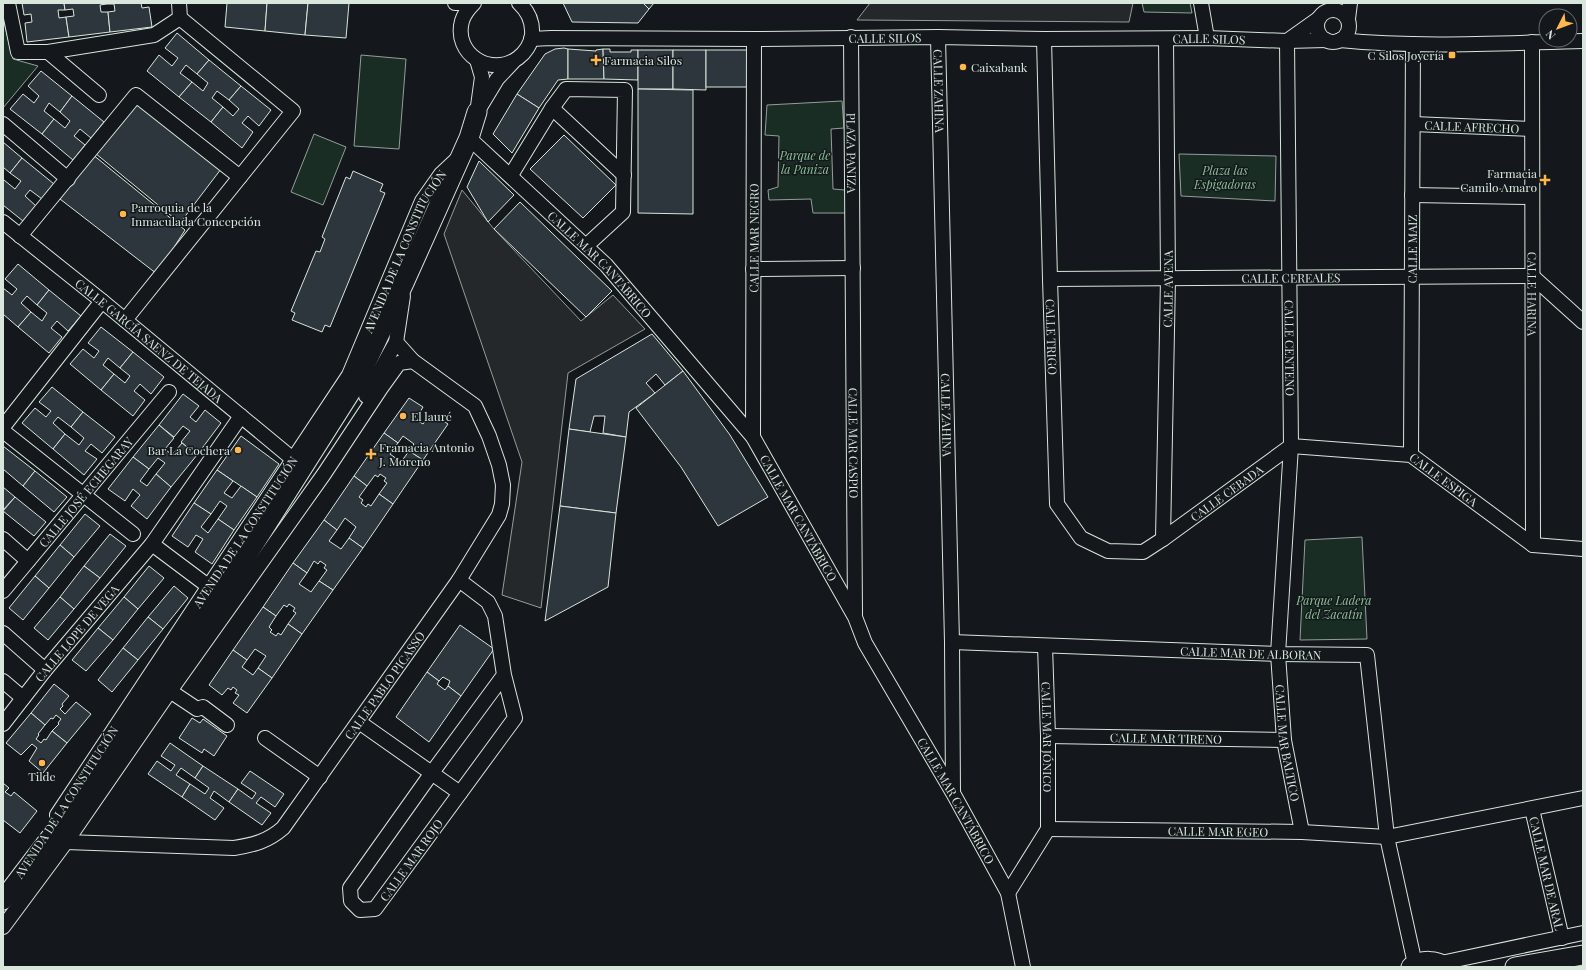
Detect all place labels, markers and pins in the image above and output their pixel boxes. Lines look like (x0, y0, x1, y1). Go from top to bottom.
place label: C Silos Joyería (1368, 47, 1444, 63)
marker: C Silos Joyería (1447, 50, 1457, 60)
place label: Farmacia Silos (604, 52, 682, 68)
marker: Farmacia Silos (591, 55, 601, 65)
place label: Caixabank (971, 59, 1028, 75)
marker: Caixabank (958, 62, 968, 72)
place label: Farmacia Camilo Amaro (1460, 165, 1537, 195)
marker: Farmacia Camilo Amaro (1540, 175, 1550, 185)
place label: Parroquia de la Inmaculada Concepción (131, 199, 261, 229)
marker: Parroquia de la Inmaculada Concepción (118, 209, 128, 219)
place label: El lauré (411, 408, 452, 424)
marker: El lauré (398, 411, 408, 421)
place label: Framacia Antonio J. Moreno (378, 439, 475, 469)
place label: Bar La Cochera (147, 442, 230, 458)
marker: Bar La Cochera (233, 445, 243, 455)
marker: Framacia Antonio J. Moreno (366, 449, 376, 459)
marker: Tilde (37, 758, 47, 768)
place label: Tilde (28, 768, 56, 784)

